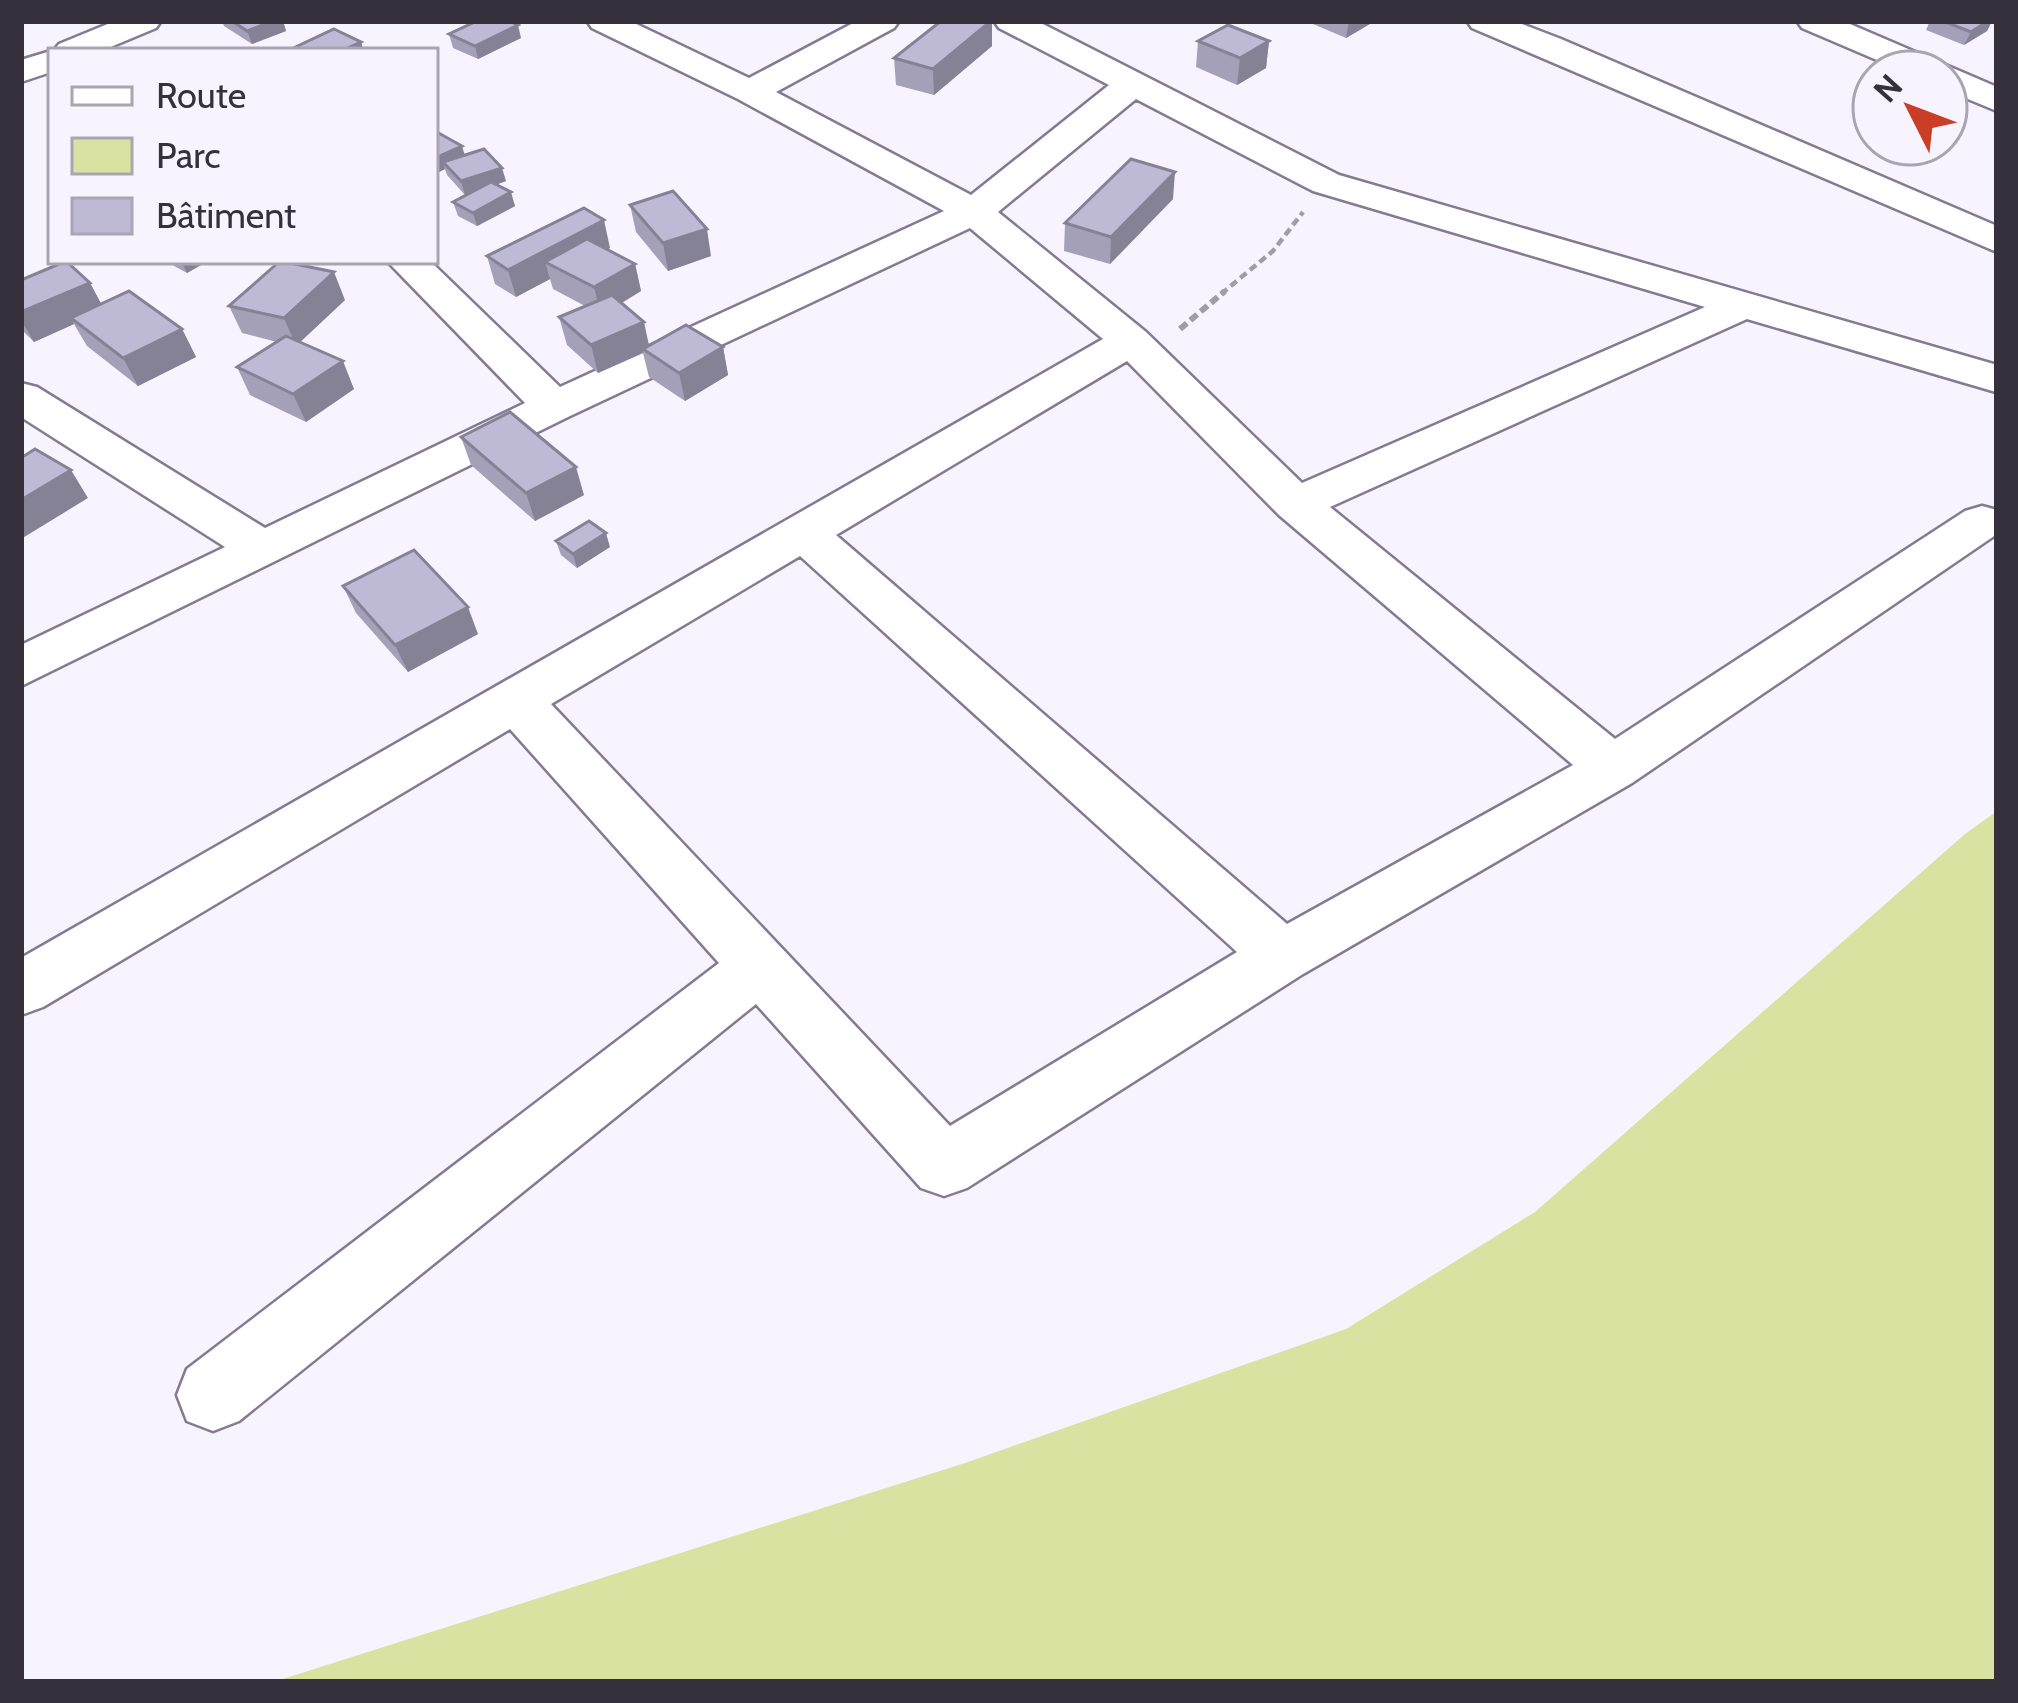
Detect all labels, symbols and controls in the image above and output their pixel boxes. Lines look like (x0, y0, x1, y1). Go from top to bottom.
legend (48, 48, 438, 264)
north arrow (1850, 48, 1970, 168)
text: N (1865, 66, 1910, 110)
text: Route (156, 73, 246, 117)
text: Parc (156, 133, 221, 177)
text: Bâtiment (156, 193, 296, 237)

